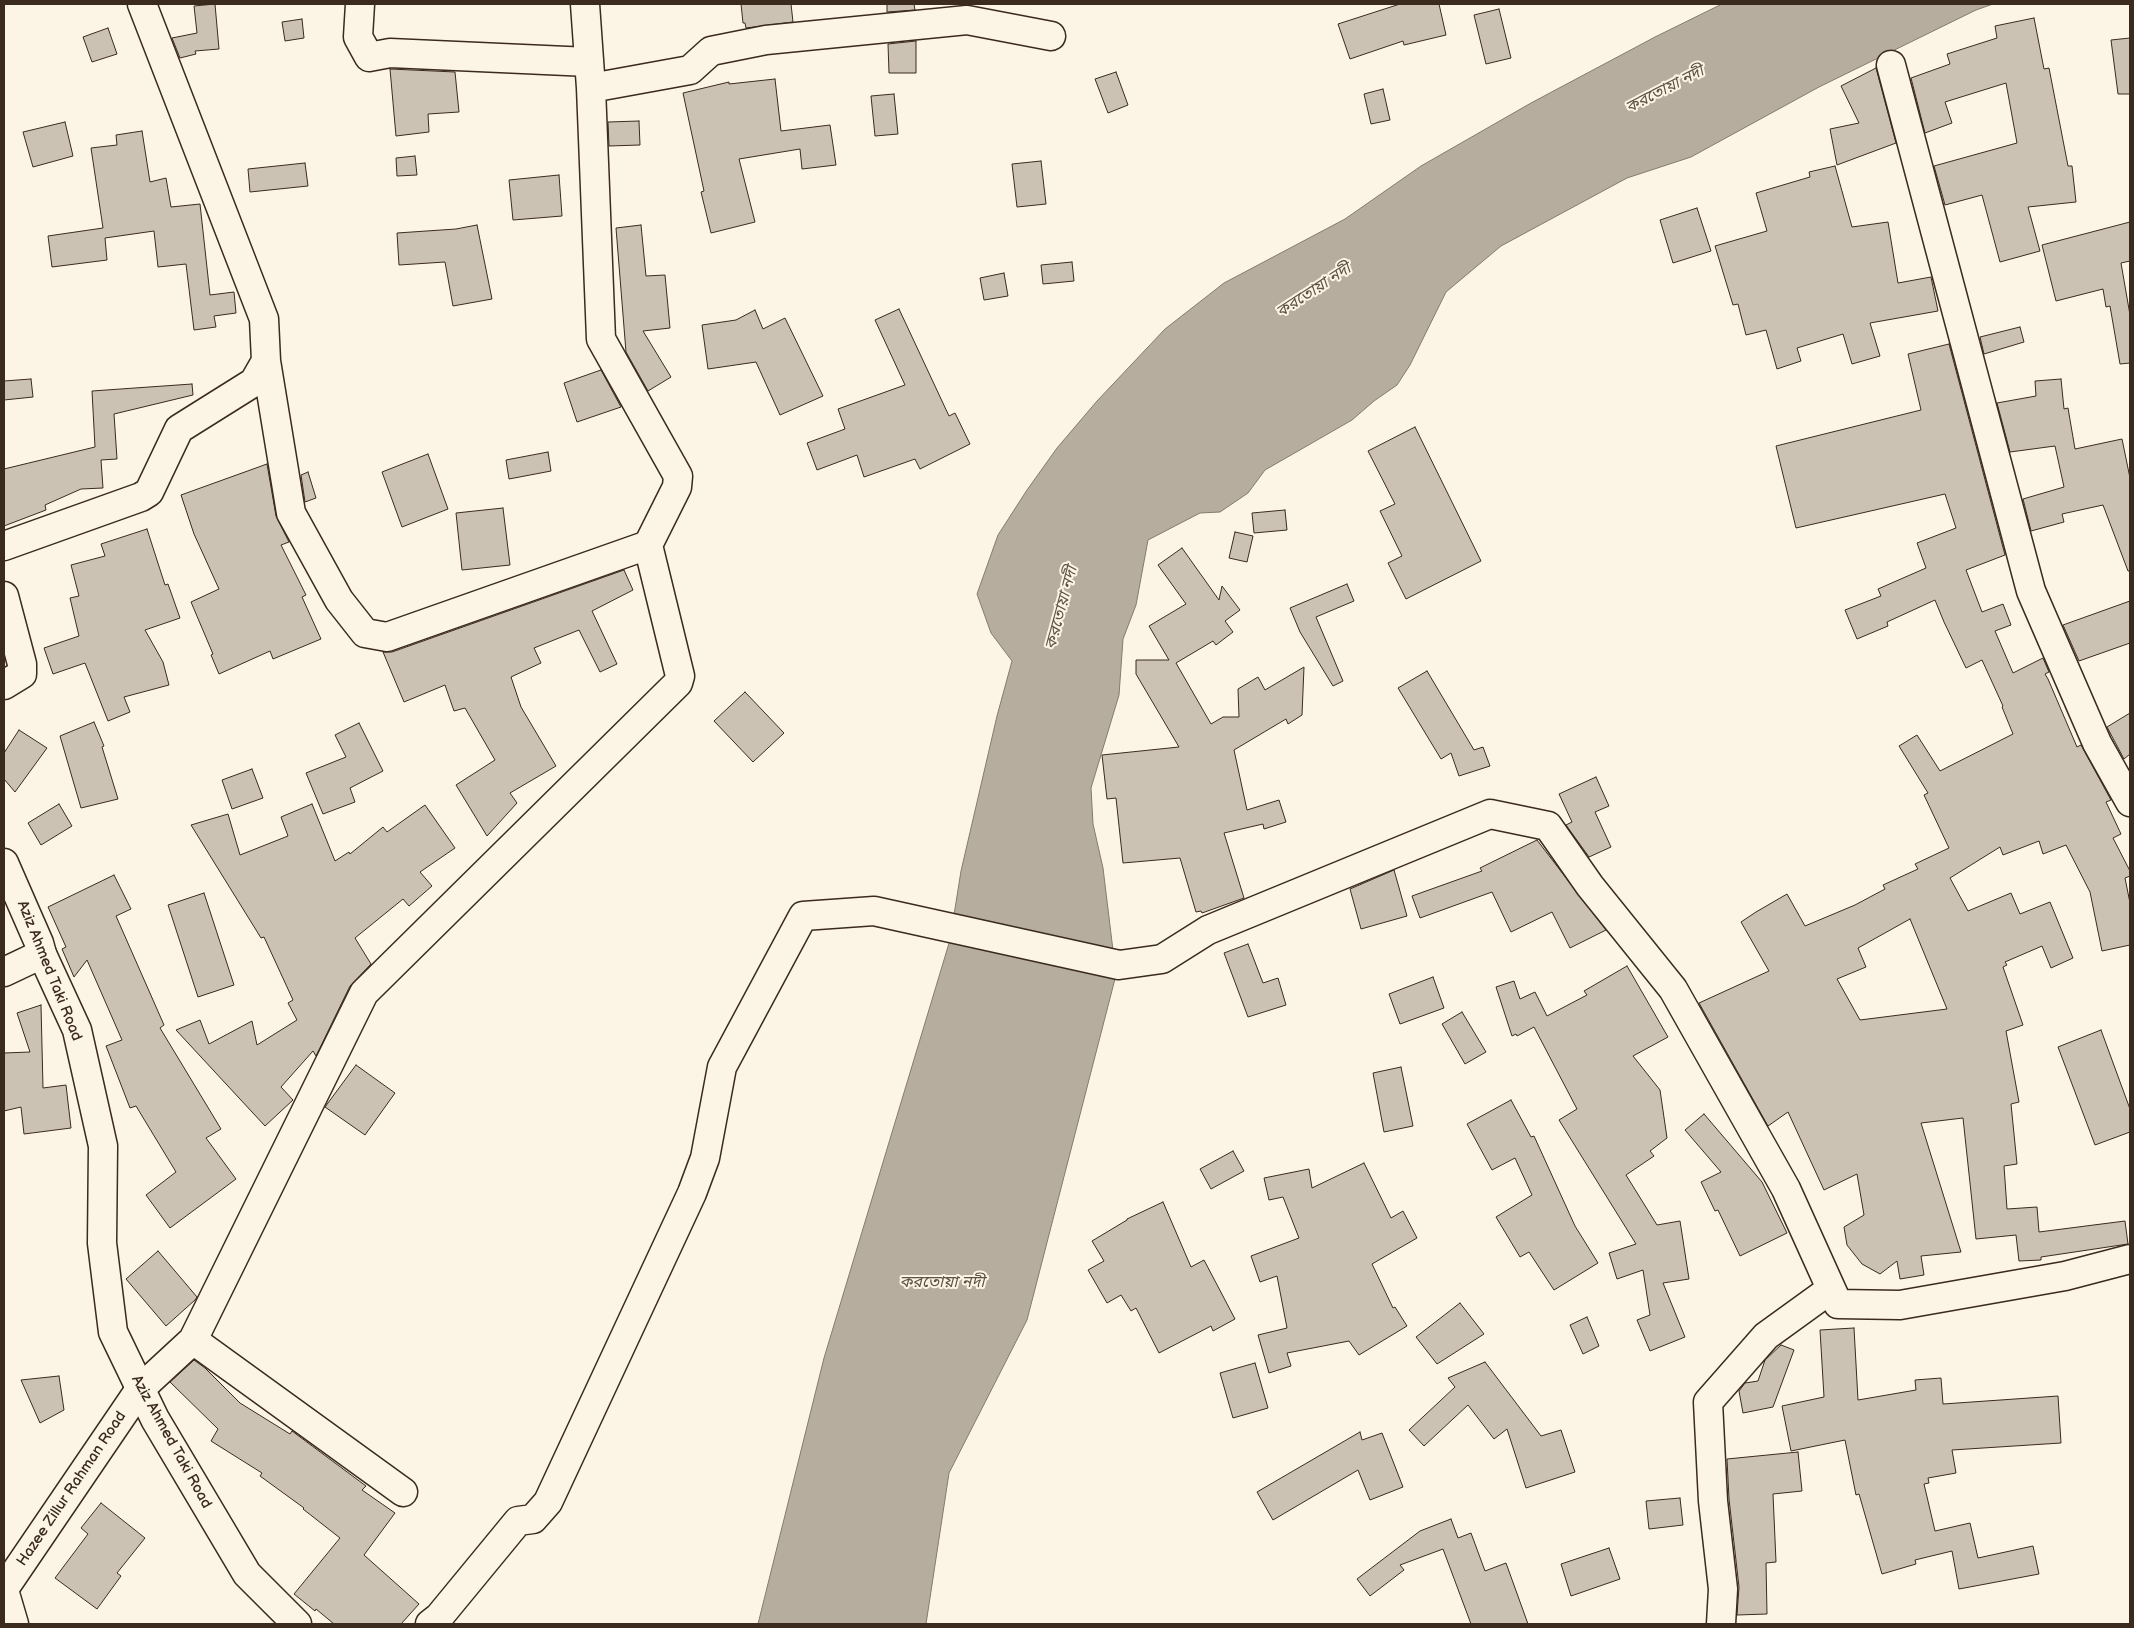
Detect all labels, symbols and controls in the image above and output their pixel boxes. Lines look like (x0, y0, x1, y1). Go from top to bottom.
water label: করতোয়া নদী (1623, 62, 1707, 118)
water label: করতোয়া নদী (1273, 260, 1355, 322)
water label: করতোয়া নদী (1042, 564, 1082, 652)
street label: Aziz Ahmed Taki Road (13, 898, 85, 1044)
water label: করতোয়া নদী (899, 1273, 985, 1293)
street label: Aziz Ahmed Taki Road (127, 1372, 215, 1512)
street label: Hazee Zillur Rahman Road (13, 1408, 131, 1570)

